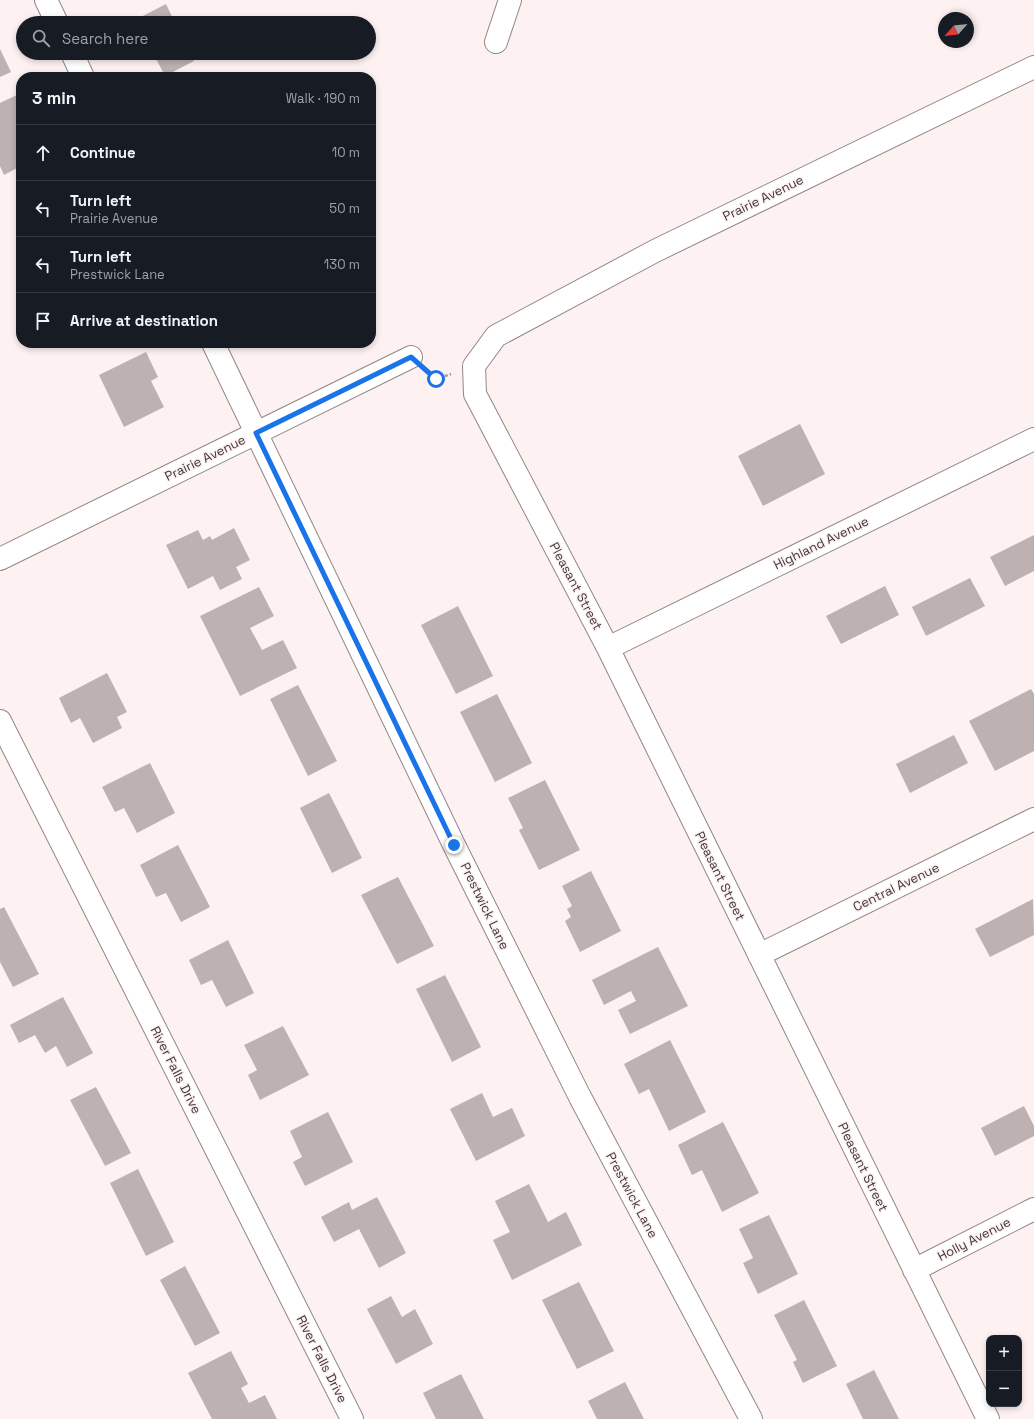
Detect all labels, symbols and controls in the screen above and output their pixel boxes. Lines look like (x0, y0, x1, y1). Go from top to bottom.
north arrow (938, 12, 974, 48)
search box (16, 16, 376, 60)
icon: search (30, 27, 52, 49)
text: Search here (62, 29, 148, 48)
text: 3 min (32, 87, 76, 109)
text: Walk · 190 m (286, 90, 360, 107)
icon: ahead (32, 142, 54, 164)
text: Continue (70, 143, 136, 162)
text: 10 m (332, 144, 360, 161)
street label: Prairie Avenue (720, 171, 806, 225)
text: Turn left (70, 191, 132, 210)
icon: left (32, 198, 54, 220)
text: 50 m (329, 200, 360, 217)
text: Prairie Avenue (70, 210, 158, 227)
text: Turn left (70, 247, 132, 266)
icon: left (32, 254, 54, 276)
text: 130 m (324, 256, 360, 273)
text: Prestwick Lane (70, 266, 165, 283)
icon: arrive (32, 310, 54, 332)
text: Arrive at destination (70, 311, 218, 330)
route start (427, 370, 445, 388)
street label: Prairie Avenue (162, 431, 248, 485)
street label: Highland Avenue (770, 513, 872, 573)
street label: Pleasant Street (546, 539, 606, 633)
street label: Pleasant Street (691, 829, 749, 923)
route end (445, 836, 463, 854)
street label: Central Avenue (850, 859, 942, 915)
street label: Prestwick Lane (457, 860, 513, 952)
street label: River Falls Drive (147, 1023, 205, 1117)
street label: Pleasant Street (834, 1120, 892, 1214)
street label: Prestwick Lane (602, 1149, 662, 1241)
street label: Holly Avenue (935, 1213, 1013, 1265)
street label: River Falls Drive (293, 1312, 351, 1406)
map controls (986, 1335, 1022, 1407)
button: + (986, 1335, 1022, 1371)
button: − (986, 1371, 1022, 1407)

